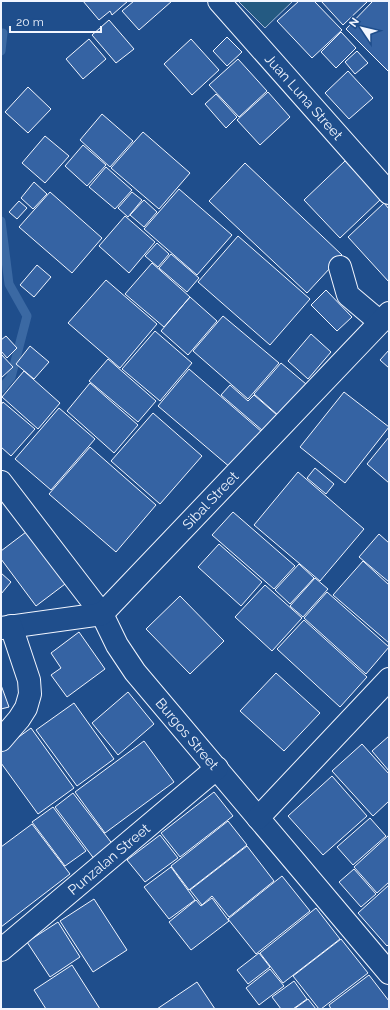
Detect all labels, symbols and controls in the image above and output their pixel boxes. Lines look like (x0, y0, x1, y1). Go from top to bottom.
scale bar (10, 8, 101, 34)
north arrow (342, 8, 382, 48)
text: 20 m (16, 15, 44, 29)
text: N (346, 15, 362, 30)
street label: Juan Luna Street (262, 51, 346, 143)
street label: Sibal Street (179, 468, 242, 533)
street label: Burgos Street (152, 695, 222, 773)
street label: Punzalan Street (65, 820, 153, 898)

